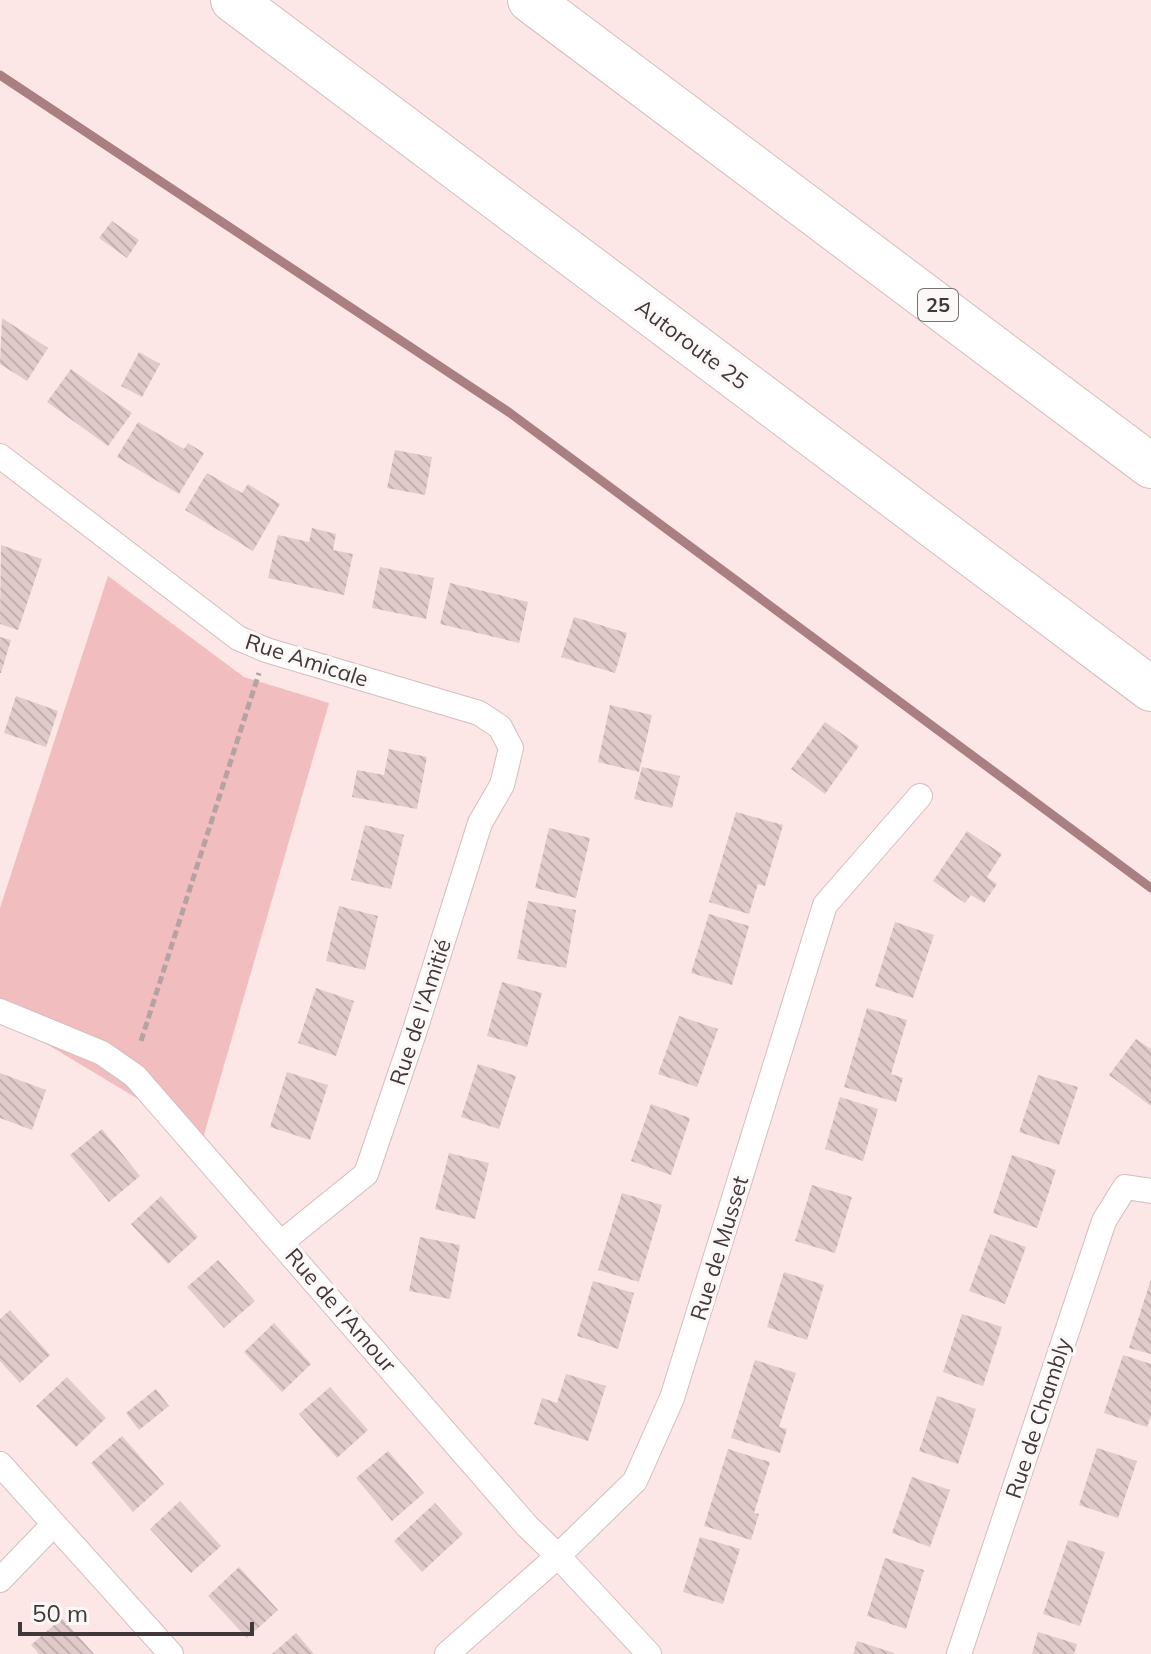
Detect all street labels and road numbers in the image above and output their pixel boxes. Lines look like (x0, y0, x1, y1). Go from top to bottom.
road number: 25 (918, 289, 958, 321)
street label: Autoroute 25 (630, 293, 754, 395)
street label: Rue Amicale (242, 627, 372, 693)
street label: Rue de l'Amitié (383, 935, 457, 1089)
street label: Rue de Musset (684, 1172, 754, 1324)
street label: Rue de l'Amour (279, 1242, 403, 1378)
street label: Rue de Chambly (999, 1334, 1077, 1502)

